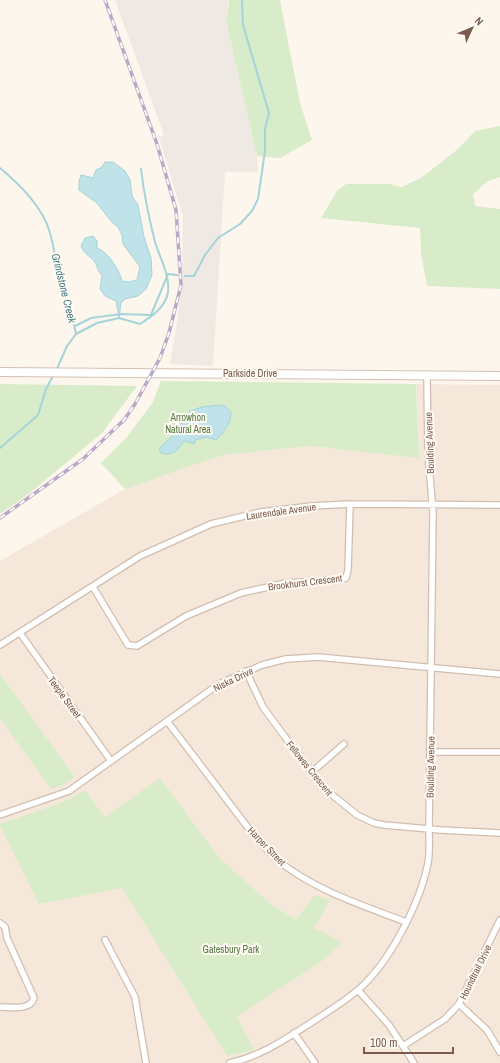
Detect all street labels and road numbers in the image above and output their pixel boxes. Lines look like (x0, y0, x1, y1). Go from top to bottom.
street label: Parkside Drive (223, 367, 278, 380)
street label: Boulding Avenue (422, 411, 437, 474)
street label: Laurendale Avenue (245, 500, 317, 523)
street label: Brookhurst Crescent (267, 571, 344, 594)
street label: Niska Drive (211, 664, 256, 695)
street label: Teeple Street (45, 674, 84, 721)
street label: Boulding Avenue (423, 736, 438, 798)
street label: Fellowes Crescent (283, 738, 336, 799)
street label: Harper Street (245, 824, 289, 869)
street label: Houndtrail Drive (457, 942, 495, 1002)

